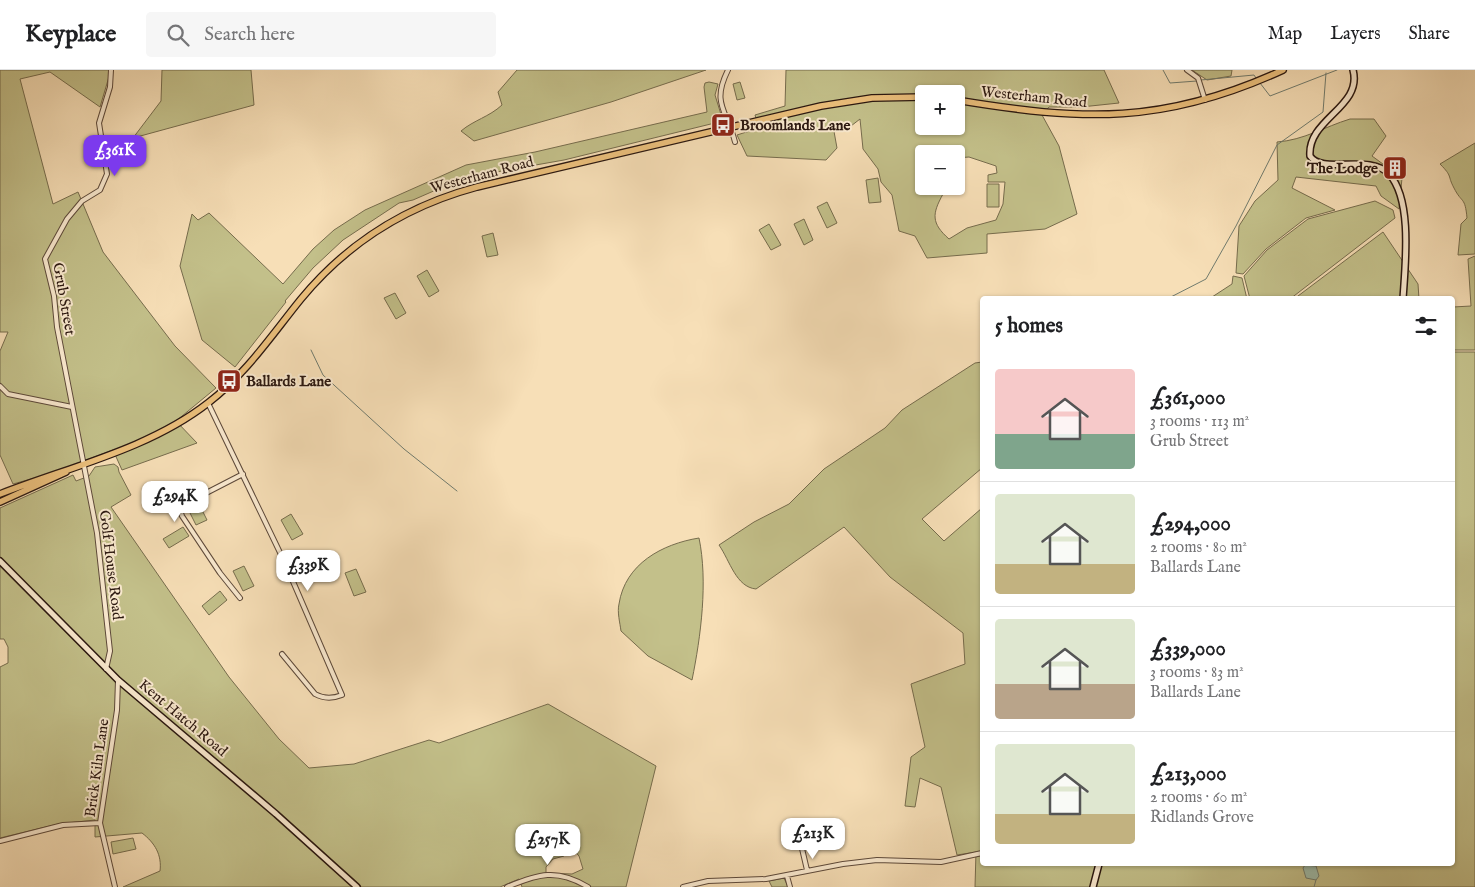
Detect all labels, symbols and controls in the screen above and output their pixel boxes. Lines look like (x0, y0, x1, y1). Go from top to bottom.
search box (146, 12, 496, 57)
text: Keyplace (25, 19, 116, 50)
icon: search (164, 21, 192, 49)
text: Search here (204, 23, 295, 47)
text: Map (1268, 23, 1302, 46)
text: Layers (1330, 23, 1381, 46)
text: Share (1409, 23, 1450, 46)
street label: Westerham Road (980, 82, 1089, 112)
map controls (915, 85, 965, 195)
button: + (915, 85, 965, 135)
bus stop icon: Broomlands Lane (710, 112, 736, 138)
place label: Broomlands Lane (740, 116, 850, 135)
pin: £361K (80, 134, 150, 177)
text: £361K (94, 141, 136, 161)
button: − (915, 145, 965, 195)
street label: Westerham Road (428, 152, 537, 198)
building icon: The Lodge (1382, 155, 1408, 181)
place label: The Lodge (1306, 159, 1378, 178)
street label: Grub Street (48, 261, 80, 337)
icon: filters (1412, 312, 1440, 340)
text: 5 homes (995, 313, 1063, 340)
bus stop icon: Ballards Lane (216, 368, 242, 394)
place label: Ballards Lane (246, 372, 331, 391)
text: £361,000 (1150, 385, 1225, 412)
icon: home (1035, 389, 1095, 449)
text: 3 rooms · 113 m² (1150, 412, 1249, 432)
text: Grub Street (1150, 432, 1229, 452)
pin: £294K (140, 480, 210, 523)
text: £294K (153, 487, 197, 507)
street label: Golf House Road (95, 509, 127, 622)
text: £294,000 (1150, 511, 1231, 538)
icon: home (1035, 514, 1095, 574)
text: 2 rooms · 80 m² (1150, 538, 1247, 558)
pin: £339K (273, 550, 343, 592)
text: £339K (287, 556, 329, 576)
text: Ballards Lane (1150, 558, 1241, 578)
text: £339,000 (1150, 636, 1226, 663)
icon: home (1035, 639, 1095, 699)
text: 3 rooms · 83 m² (1150, 663, 1244, 683)
street label: Kent Hatch Road (135, 675, 232, 761)
text: Ballards Lane (1150, 683, 1241, 703)
street label: Brick Kiln Lane (81, 717, 113, 819)
text: £213,000 (1150, 761, 1227, 788)
icon: home (1035, 764, 1095, 824)
text: 2 rooms · 60 m² (1150, 788, 1248, 808)
text: Ridlands Grove (1150, 808, 1254, 828)
pin: £213K (778, 818, 848, 860)
pin: £257K (513, 824, 583, 866)
text: £213K (792, 824, 834, 844)
text: £257K (526, 830, 570, 850)

